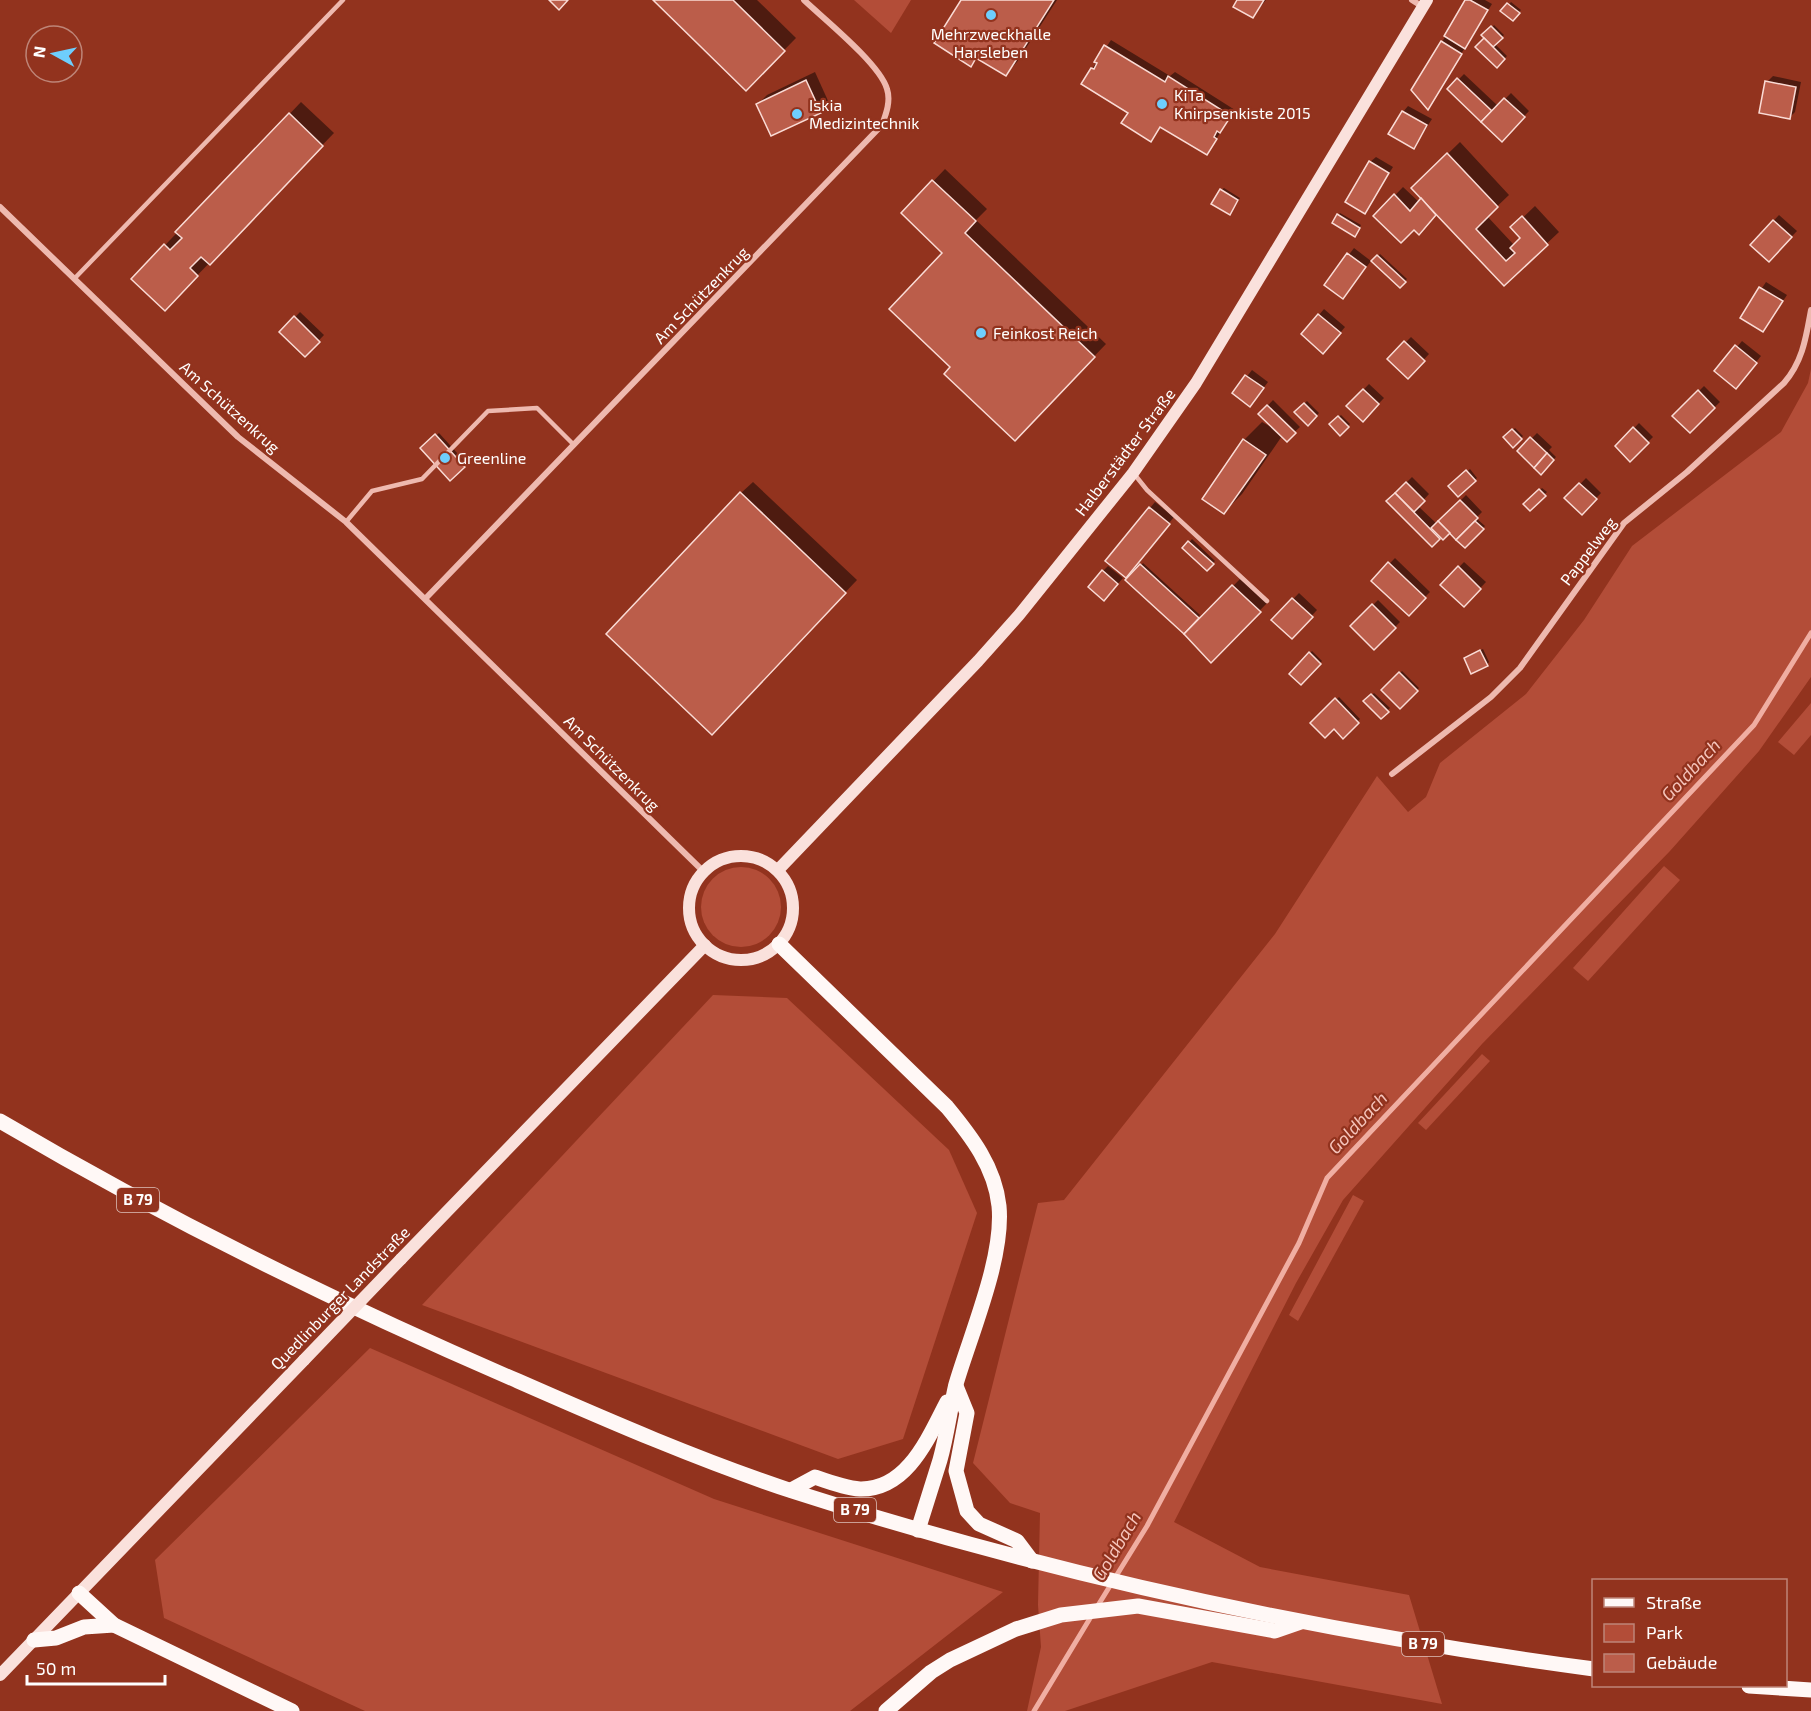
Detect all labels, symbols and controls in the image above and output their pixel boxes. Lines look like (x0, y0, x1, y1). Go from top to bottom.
marker: Mehrzweckhalle Harsleben (984, 8, 998, 22)
north arrow (24, 24, 84, 84)
place label: Mehrzweckhalle Harsleben (931, 24, 1051, 61)
text: N (28, 45, 49, 59)
place label: KiTa Knirpsenkiste 2015 (1174, 85, 1311, 122)
place label: Iskia Medizintechnik (809, 95, 919, 132)
marker: KiTa Knirpsenkiste 2015 (1155, 97, 1169, 111)
marker: Iskia Medizintechnik (790, 107, 804, 121)
street label: Am Schützenkrug (650, 242, 752, 347)
place label: Feinkost Reich (993, 323, 1098, 342)
marker: Feinkost Reich (974, 326, 988, 340)
street label: Am Schützenkrug (177, 357, 284, 456)
street label: Halberstädter Straße (1071, 384, 1179, 519)
place label: Greenline (457, 448, 526, 467)
marker: Greenline (438, 451, 452, 465)
street label: Pappelweg (1556, 513, 1619, 589)
street label: Am Schützenkrug (561, 711, 664, 814)
water label: Goldbach (1656, 734, 1724, 805)
water label: Goldbach (1323, 1087, 1391, 1158)
road number: B 79 (117, 1188, 159, 1212)
street label: Quedlinburger Landstraße (266, 1222, 414, 1374)
road number: B 79 (834, 1498, 876, 1522)
water label: Goldbach (1087, 1507, 1145, 1584)
legend (1592, 1579, 1787, 1687)
text: Straße (1646, 1591, 1702, 1613)
text: Park (1646, 1621, 1683, 1643)
road number: B 79 (1402, 1632, 1444, 1656)
scale bar (27, 1648, 165, 1686)
text: Gebäude (1646, 1651, 1717, 1673)
text: 50 m (36, 1657, 76, 1679)

